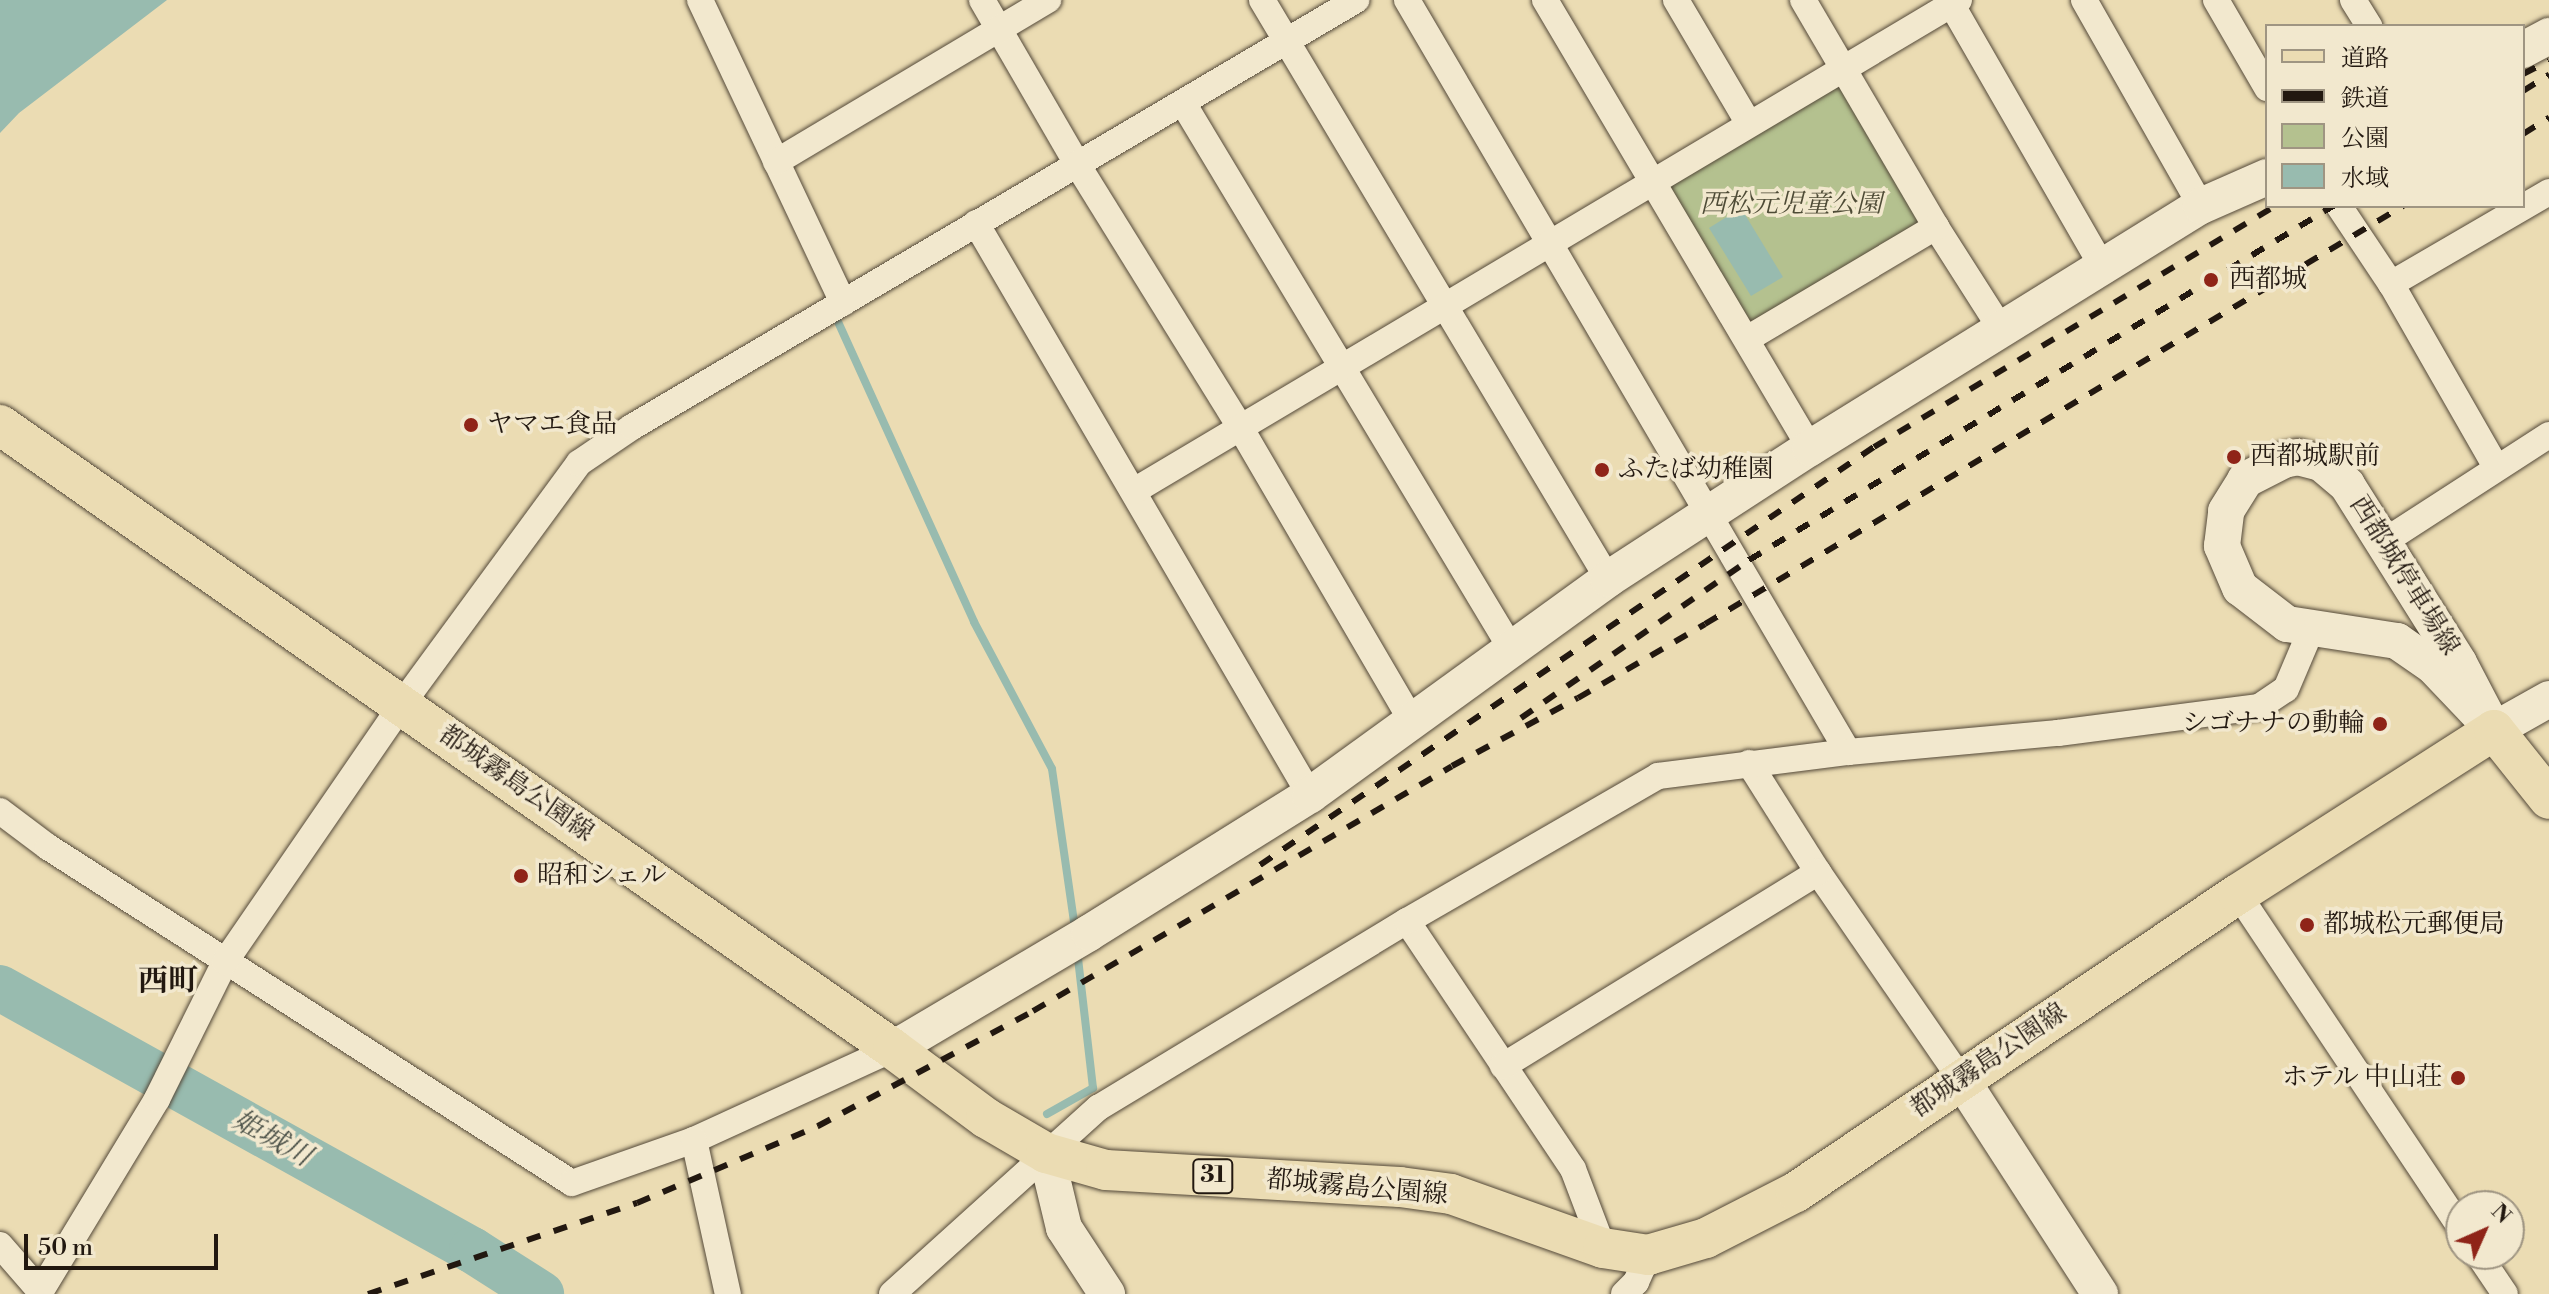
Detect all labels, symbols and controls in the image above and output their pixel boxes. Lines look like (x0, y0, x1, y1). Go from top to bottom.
legend (2265, 24, 2525, 208)
text: 道路 (2341, 44, 2389, 74)
text: 鉄道 (2341, 84, 2389, 114)
text: 公園 (2341, 124, 2389, 154)
text: 水域 (2341, 164, 2389, 194)
park label: 西松元児童公園 (1700, 189, 1882, 221)
place label: 西都城 (2229, 264, 2307, 296)
marker: 西都城 (2200, 269, 2222, 291)
place label: ヤマエ食品 (487, 409, 617, 441)
marker: ヤマエ食品 (462, 416, 480, 434)
place label: 西都城駅前 (2250, 441, 2380, 473)
marker: 西都城駅前 (2225, 448, 2243, 466)
place label: ふたば幼稚園 (1618, 454, 1774, 486)
marker: ふたば幼稚園 (1593, 461, 1611, 479)
street label: 西都城停車場線 (2343, 491, 2465, 661)
place label: シゴナナの動輪 (2182, 708, 2364, 740)
marker: シゴナナの動輪 (2371, 715, 2389, 733)
street label: 都城霧島公園線 (433, 719, 599, 849)
place label: 昭和シェル (537, 860, 667, 892)
marker: 昭和シェル (512, 867, 530, 885)
place label: 都城松元郵便局 (2323, 909, 2505, 941)
marker: 都城松元郵便局 (2298, 916, 2316, 934)
district label: 西町 (138, 963, 198, 999)
street label: 都城霧島公園線 (1905, 997, 2073, 1125)
place label: ホテル 中山荘 (2281, 1062, 2442, 1094)
marker: ホテル 中山荘 (2449, 1069, 2467, 1087)
water label: 姫城川 (227, 1104, 317, 1174)
road number: 31 (1191, 1156, 1235, 1196)
street label: 都城霧島公園線 (1265, 1165, 1449, 1211)
north arrow (2445, 1190, 2525, 1270)
text: N (2485, 1198, 2517, 1230)
scale bar (28, 1218, 222, 1268)
text: 50 m (38, 1233, 93, 1263)

